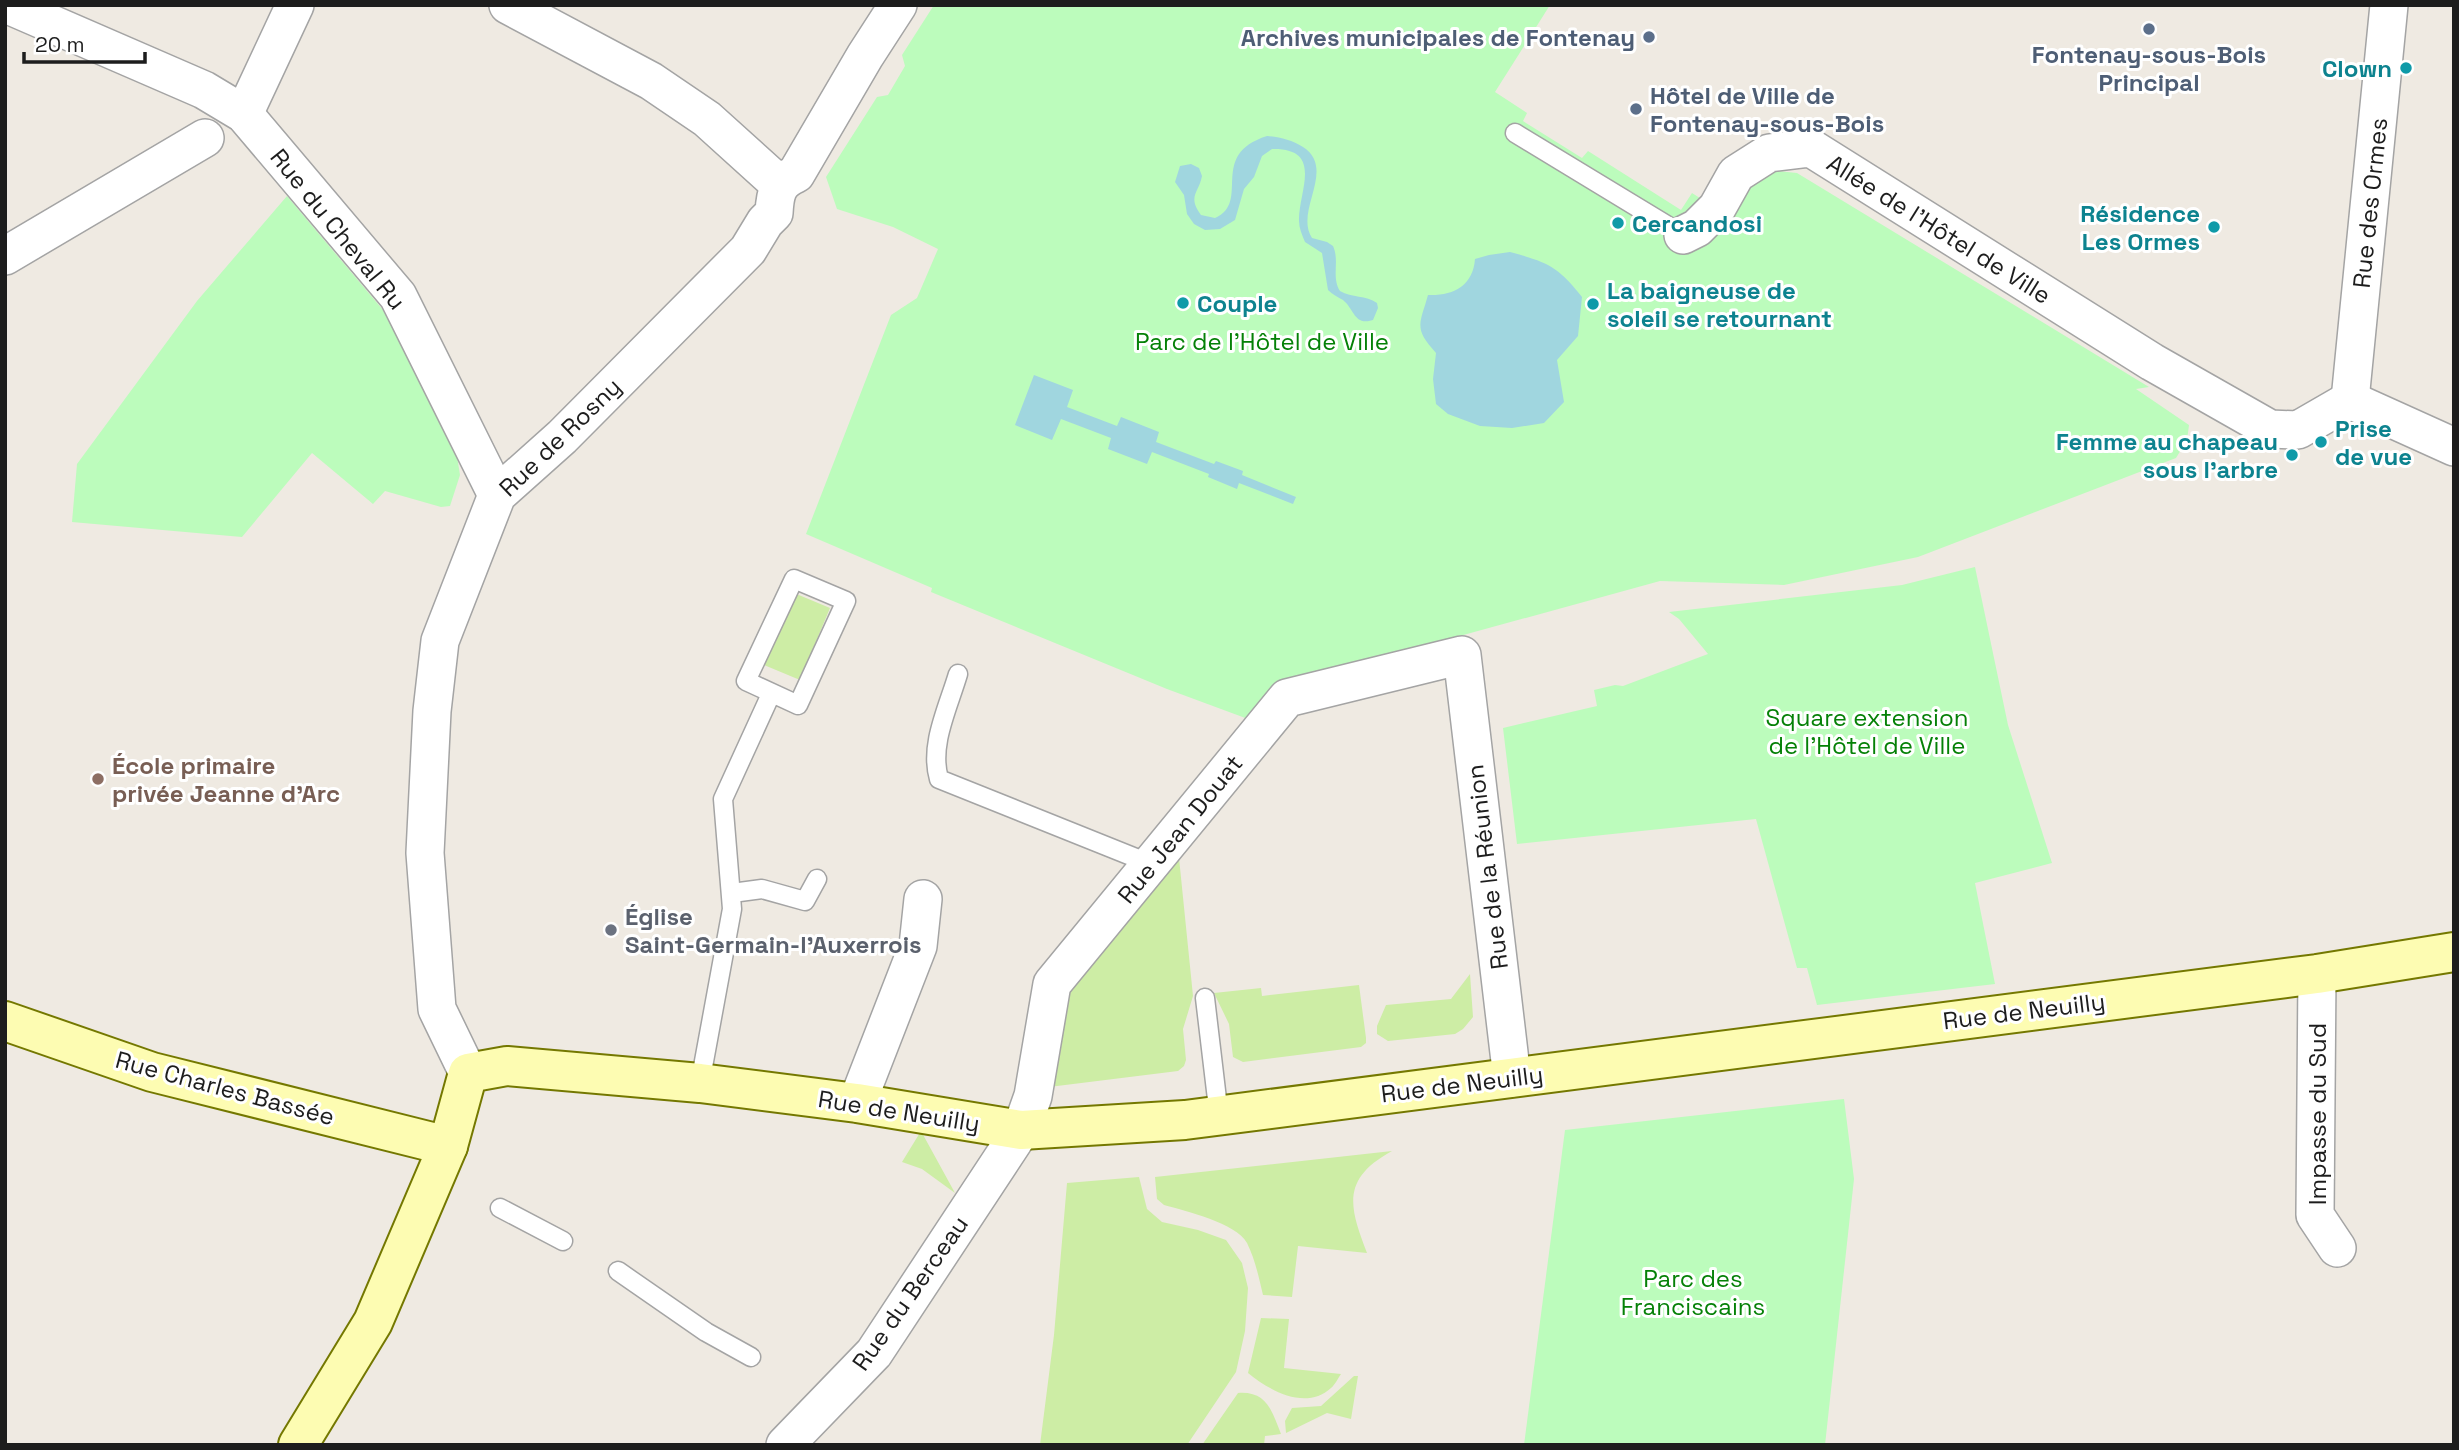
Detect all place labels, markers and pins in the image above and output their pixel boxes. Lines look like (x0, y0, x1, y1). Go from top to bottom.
marker: Fontenay-sous-Bois Principal (2141, 21, 2157, 37)
place label: Archives municipales de Fontenay (1241, 22, 1635, 53)
marker: Archives municipales de Fontenay (1641, 29, 1657, 45)
place label: Fontenay-sous-Bois Principal (2032, 39, 2266, 98)
place label: Clown (2322, 53, 2392, 84)
marker: Clown (2398, 60, 2414, 76)
place label: Hôtel de Ville de Fontenay-sous-Bois (1650, 80, 1884, 139)
marker: Hôtel de Ville de Fontenay-sous-Bois (1628, 101, 1644, 117)
place label: Résidence Les Ormes (2080, 198, 2200, 257)
place label: Cercandosi (1632, 208, 1762, 239)
marker: Cercandosi (1610, 215, 1626, 231)
marker: Résidence Les Ormes (2206, 219, 2222, 235)
place label: La baigneuse de soleil se retournant (1607, 275, 1832, 334)
place label: Couple (1197, 288, 1277, 319)
marker: Couple (1175, 295, 1191, 311)
marker: La baigneuse de soleil se retournant (1585, 296, 1601, 312)
place label: Prise de vue (2335, 413, 2412, 472)
place label: Femme au chapeau sous l'arbre (2056, 426, 2278, 485)
marker: Prise de vue (2313, 434, 2329, 450)
marker: Femme au chapeau sous l'arbre (2284, 447, 2300, 463)
place label: École primaire privée Jeanne d'Arc (112, 750, 340, 809)
marker: École primaire privée Jeanne d'Arc (90, 771, 106, 787)
place label: Église Saint-Germain-l'Auxerrois (625, 901, 922, 960)
marker: Église Saint-Germain-l'Auxerrois (603, 922, 619, 938)

